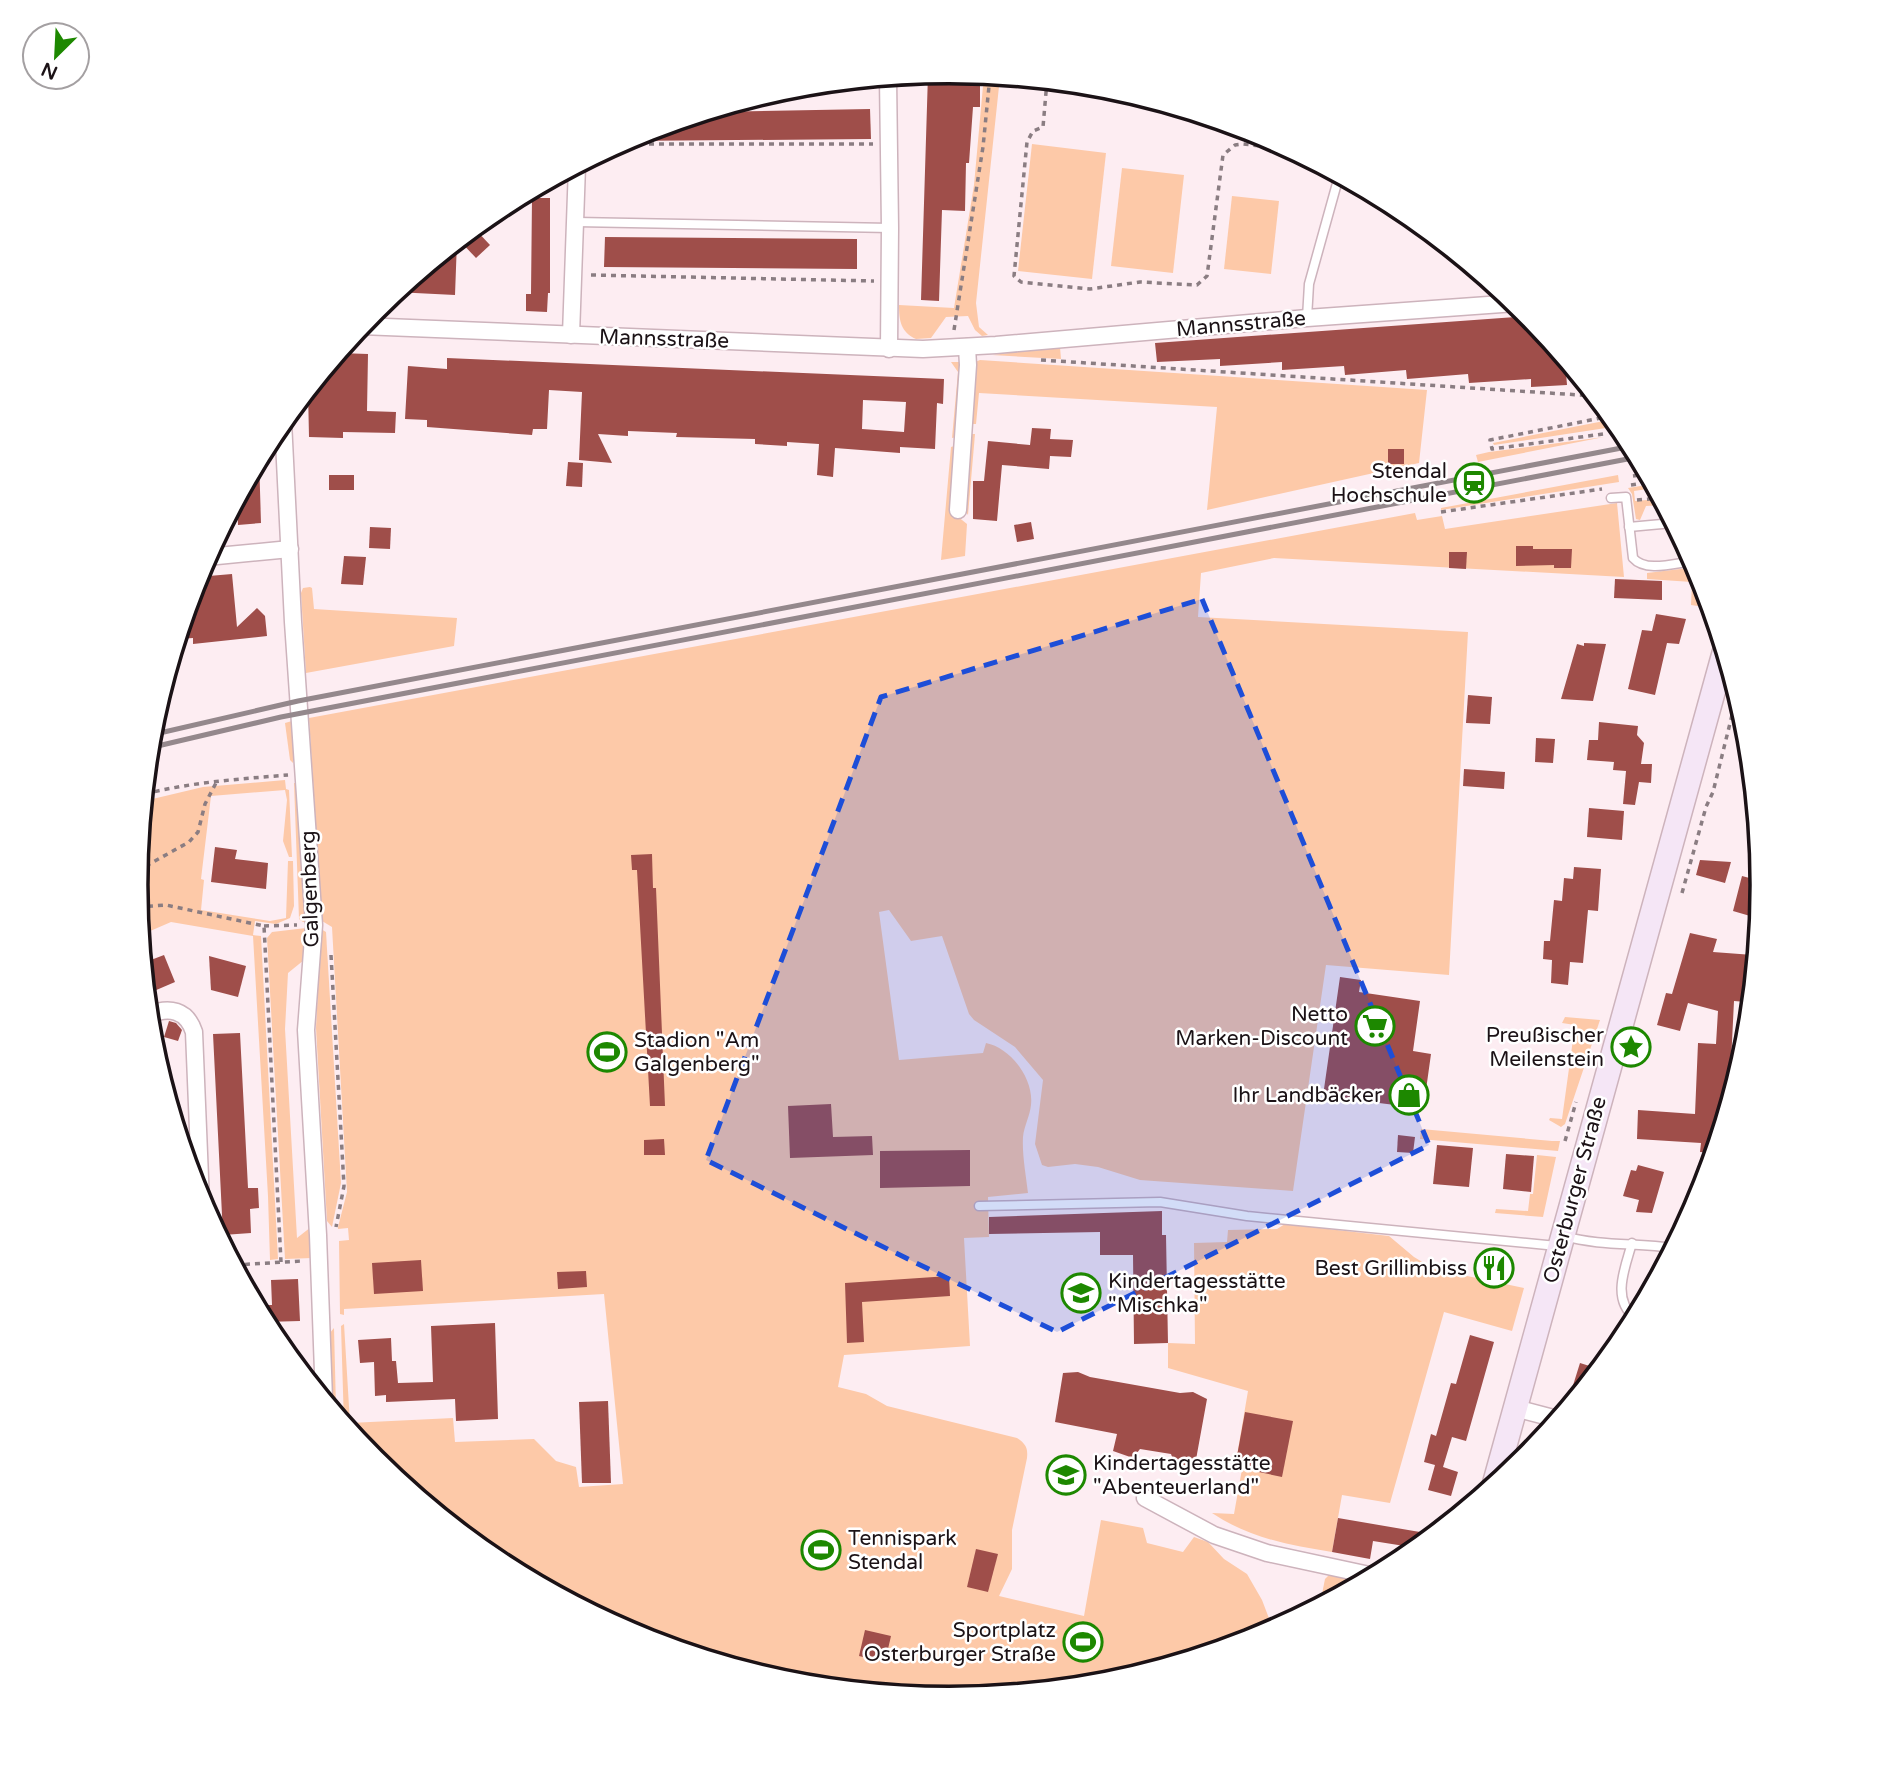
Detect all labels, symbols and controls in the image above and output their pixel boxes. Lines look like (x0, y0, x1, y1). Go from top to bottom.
north arrow (21, 21, 91, 91)
text: N (38, 57, 61, 84)
street label: Mannsstraße (1175, 306, 1307, 342)
street label: Mannsstraße (598, 324, 730, 354)
place label: Stendal Hochschule (1331, 459, 1447, 508)
station icon: Stendal Hochschule (1453, 462, 1495, 504)
street label: Galgenberg (295, 830, 325, 948)
place label: Netto Marken-Discount (1175, 1002, 1348, 1051)
supermarket icon: Netto Marken-Discount (1354, 1005, 1396, 1047)
place label: Preußischer Meilenstein (1486, 1023, 1604, 1072)
place icon: Preußischer Meilenstein (1610, 1026, 1652, 1068)
place label: Stadion "Am Galgenberg" (634, 1028, 760, 1077)
sports icon: Stadion "Am Galgenberg" (586, 1031, 628, 1073)
shop icon: Ihr Landbäcker (1388, 1074, 1430, 1116)
place label: Ihr Landbäcker (1233, 1083, 1382, 1108)
street label: Osterburger Straße (1538, 1094, 1612, 1286)
restaurant icon: Best Grillimbiss (1473, 1247, 1515, 1289)
place label: Best Grillimbiss (1314, 1256, 1467, 1281)
place label: Kindertagesstätte "Mischka" (1108, 1269, 1286, 1318)
school or university icon: Kindertagesstätte "Mischka" (1060, 1272, 1102, 1314)
place label: Kindertagesstätte "Abenteuerland" (1093, 1451, 1271, 1500)
school or university icon: Kindertagesstätte "Abenteuerland" (1045, 1454, 1087, 1496)
place label: Tennispark Stendal (848, 1526, 957, 1575)
sports icon: Tennispark Stendal (800, 1529, 842, 1571)
place label: Sportplatz Osterburger Straße (864, 1618, 1056, 1667)
sports icon: Sportplatz Osterburger Straße (1062, 1621, 1104, 1663)

